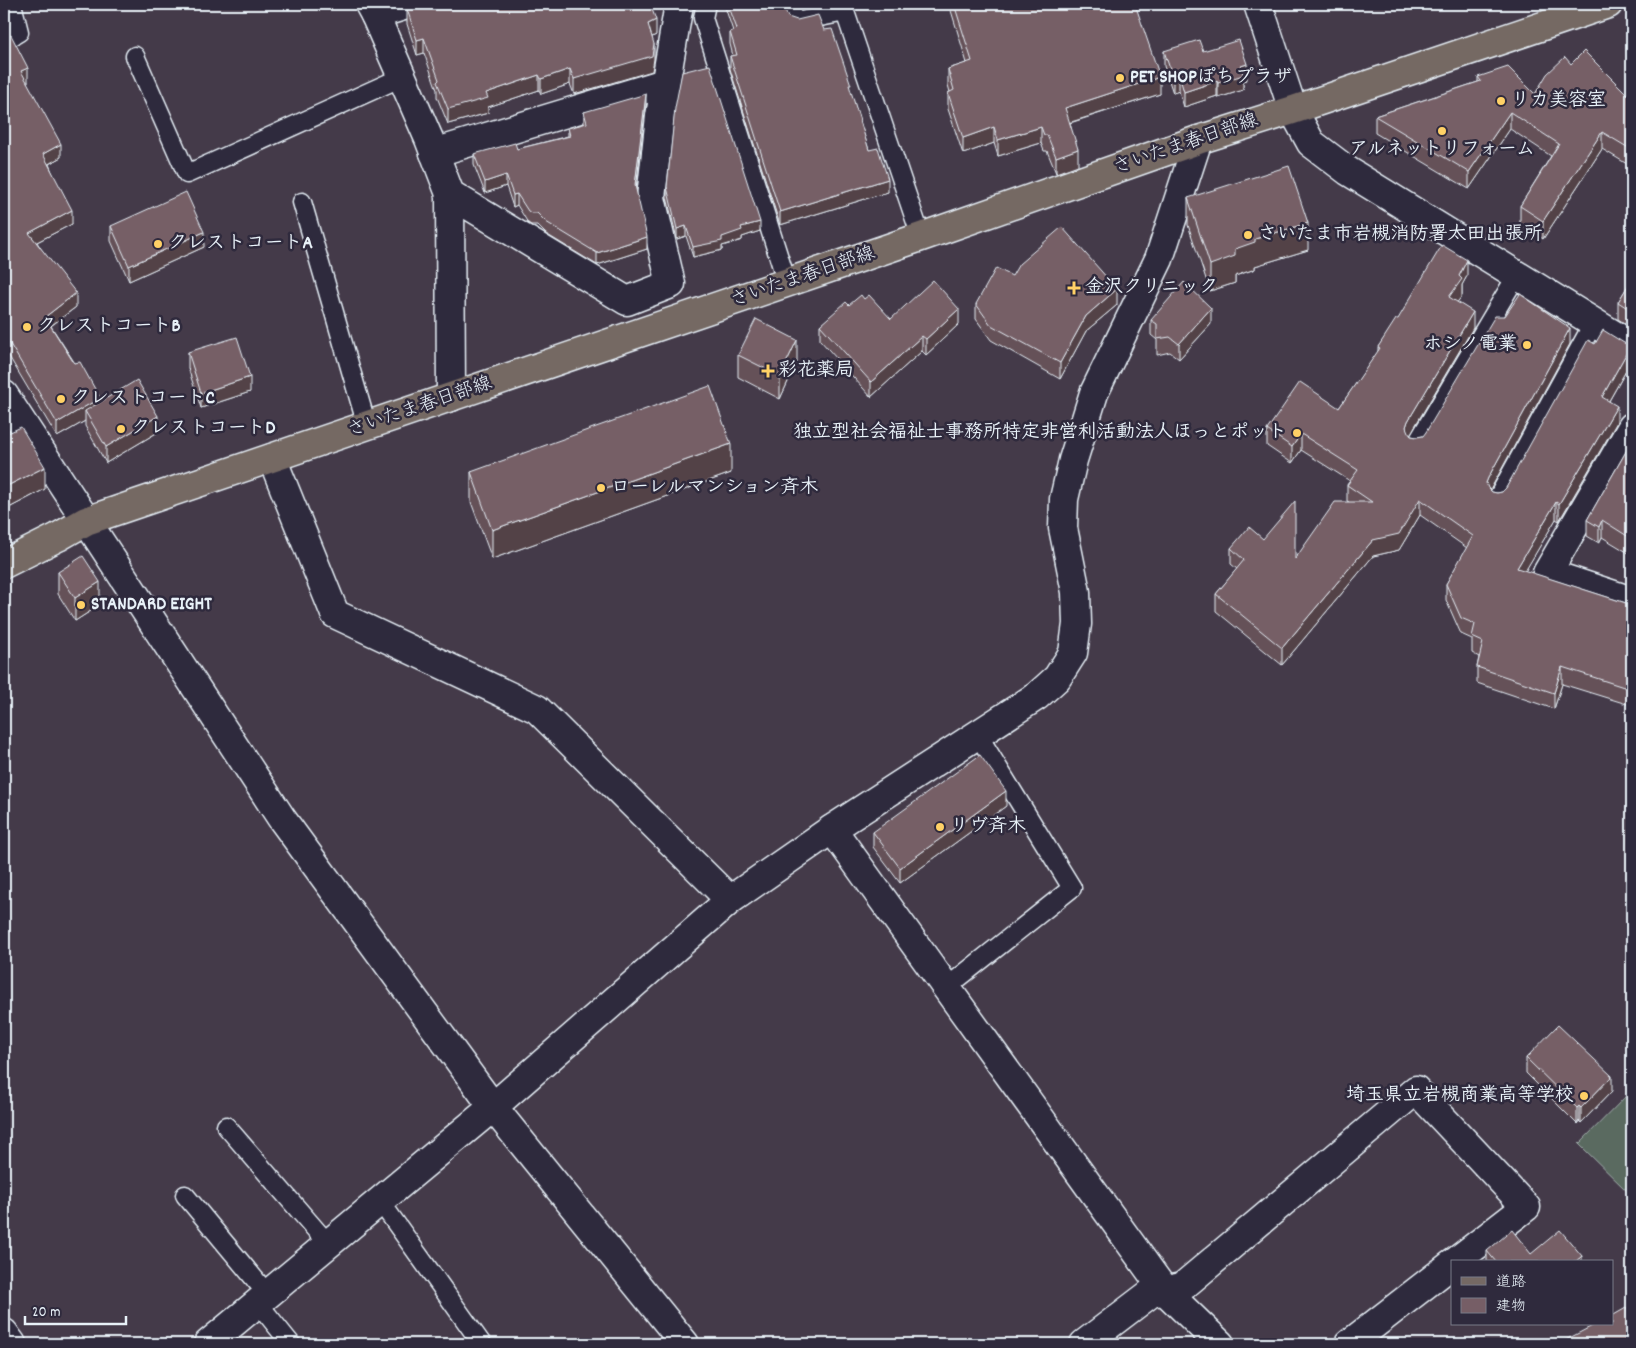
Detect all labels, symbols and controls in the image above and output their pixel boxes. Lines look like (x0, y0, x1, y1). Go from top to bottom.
place label: PET SHOPぽちプラザ (1130, 65, 1292, 92)
marker: PET SHOPぽちプラザ (1114, 72, 1126, 84)
place label: リカ美容室 (1511, 88, 1606, 115)
marker: リカ美容室 (1495, 95, 1507, 107)
street label: さいたま春日部線 (1110, 108, 1262, 182)
marker: アルネットリフォーム (1436, 125, 1448, 137)
place label: アルネットリフォーム (1349, 137, 1535, 164)
place label: さいたま市岩槻消防署太田出張所 (1258, 222, 1543, 249)
marker: さいたま市岩槻消防署太田出張所 (1242, 229, 1254, 241)
place label: クレストコートA (168, 231, 313, 258)
marker: クレストコートA (152, 238, 164, 250)
street label: さいたま春日部線 (727, 241, 879, 315)
place label: 金沢クリニック (1085, 275, 1218, 302)
marker: 金沢クリニック (1067, 281, 1081, 295)
place label: クレストコートB (37, 314, 181, 341)
marker: クレストコートB (21, 321, 33, 333)
place label: ホシノ電業 (1424, 332, 1517, 359)
marker: ホシノ電業 (1521, 339, 1533, 351)
place label: 彩花薬局 (778, 358, 854, 385)
marker: 彩花薬局 (762, 365, 774, 377)
street label: さいたま春日部線 (344, 371, 496, 445)
place label: クレストコートC (71, 386, 216, 413)
marker: クレストコートC (55, 393, 67, 405)
place label: クレストコートD (131, 416, 276, 443)
place label: 独立型社会福祉士事務所特定非営利活動法人ほっとポット (793, 420, 1287, 447)
marker: クレストコートD (115, 423, 127, 435)
marker: 独立型社会福祉士事務所特定非営利活動法人ほっとポット (1291, 427, 1303, 439)
place label: ローレルマンション斉木 (611, 475, 818, 502)
marker: ローレルマンション斉木 (595, 482, 607, 494)
place label: STANDARD EIGHT (91, 592, 212, 619)
marker: STANDARD EIGHT (75, 599, 87, 611)
place label: リヴ斉木 (950, 814, 1026, 841)
marker: リヴ斉木 (934, 821, 946, 833)
place label: 埼玉県立岩槻商業高等学校 (1346, 1083, 1574, 1110)
marker: 埼玉県立岩槻商業高等学校 (1578, 1090, 1590, 1102)
legend (1451, 1260, 1614, 1326)
text: 道路 (1496, 1272, 1526, 1294)
scale bar (25, 1293, 126, 1325)
text: 建物 (1496, 1296, 1526, 1318)
text: 20 m (32, 1302, 60, 1324)

